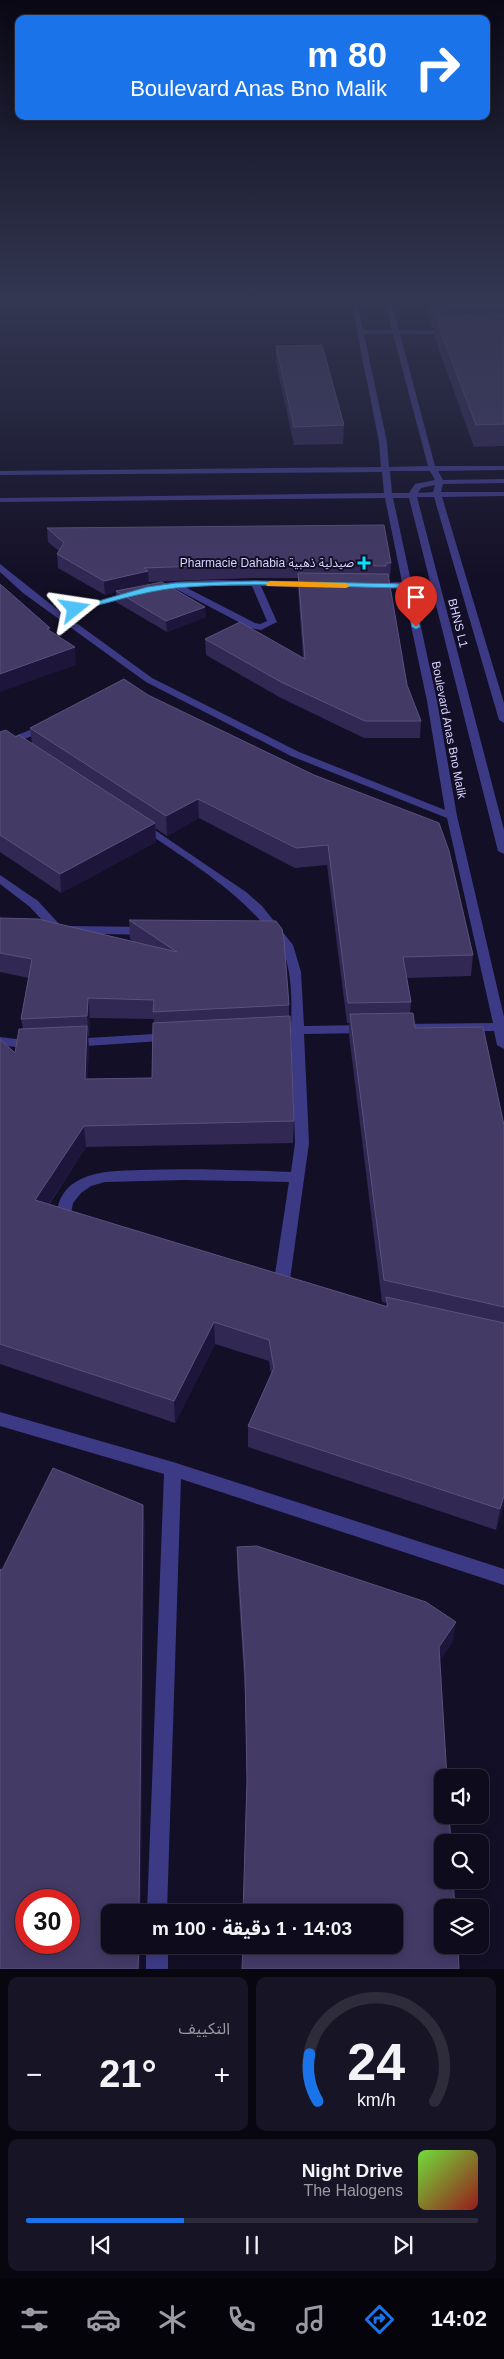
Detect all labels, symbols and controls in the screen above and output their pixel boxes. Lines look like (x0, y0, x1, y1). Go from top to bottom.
text: 80 m (307, 35, 387, 74)
icon: right (405, 35, 470, 100)
text: Boulevard Anas Bno Malik (130, 76, 387, 101)
place label: Pharmacie Dahabia صيدلية ذهبية (180, 556, 354, 570)
marker: Pharmacie Dahabia صيدلية ذهبية (358, 557, 370, 569)
pin (395, 576, 437, 627)
position arrow (48, 582, 100, 634)
icon: arrive (402, 583, 430, 611)
street label: BHNS L1 (445, 597, 471, 649)
street label: Boulevard Anas Bno Malik (429, 660, 469, 801)
map controls (434, 1769, 489, 1954)
button: sound (434, 1769, 489, 1824)
button: search (434, 1834, 489, 1889)
speed limit sign: 30 (15, 1889, 80, 1954)
button: layers (434, 1899, 489, 1954)
text: 14:03 · 1 دقيقة · 100 m (152, 1918, 352, 1939)
text: التكييف (178, 2020, 230, 2037)
text: 24 (347, 2033, 405, 2091)
text: 21° (99, 2053, 157, 2095)
text: − (26, 2059, 42, 2090)
text: + (214, 2059, 230, 2090)
text: km/h (357, 2090, 395, 2110)
text: Night Drive (302, 2160, 403, 2181)
text: The Halogens (303, 2182, 403, 2199)
icon: previous (87, 2231, 115, 2259)
icon: pause (238, 2231, 266, 2259)
icon: next (389, 2231, 417, 2259)
icon: filters (17, 2302, 52, 2337)
icon: car (86, 2302, 121, 2337)
icon: climate (155, 2302, 190, 2337)
icon: phone (224, 2302, 259, 2337)
icon: music (293, 2302, 328, 2337)
icon: directions (362, 2302, 397, 2337)
text: 14:02 (431, 2306, 487, 2331)

